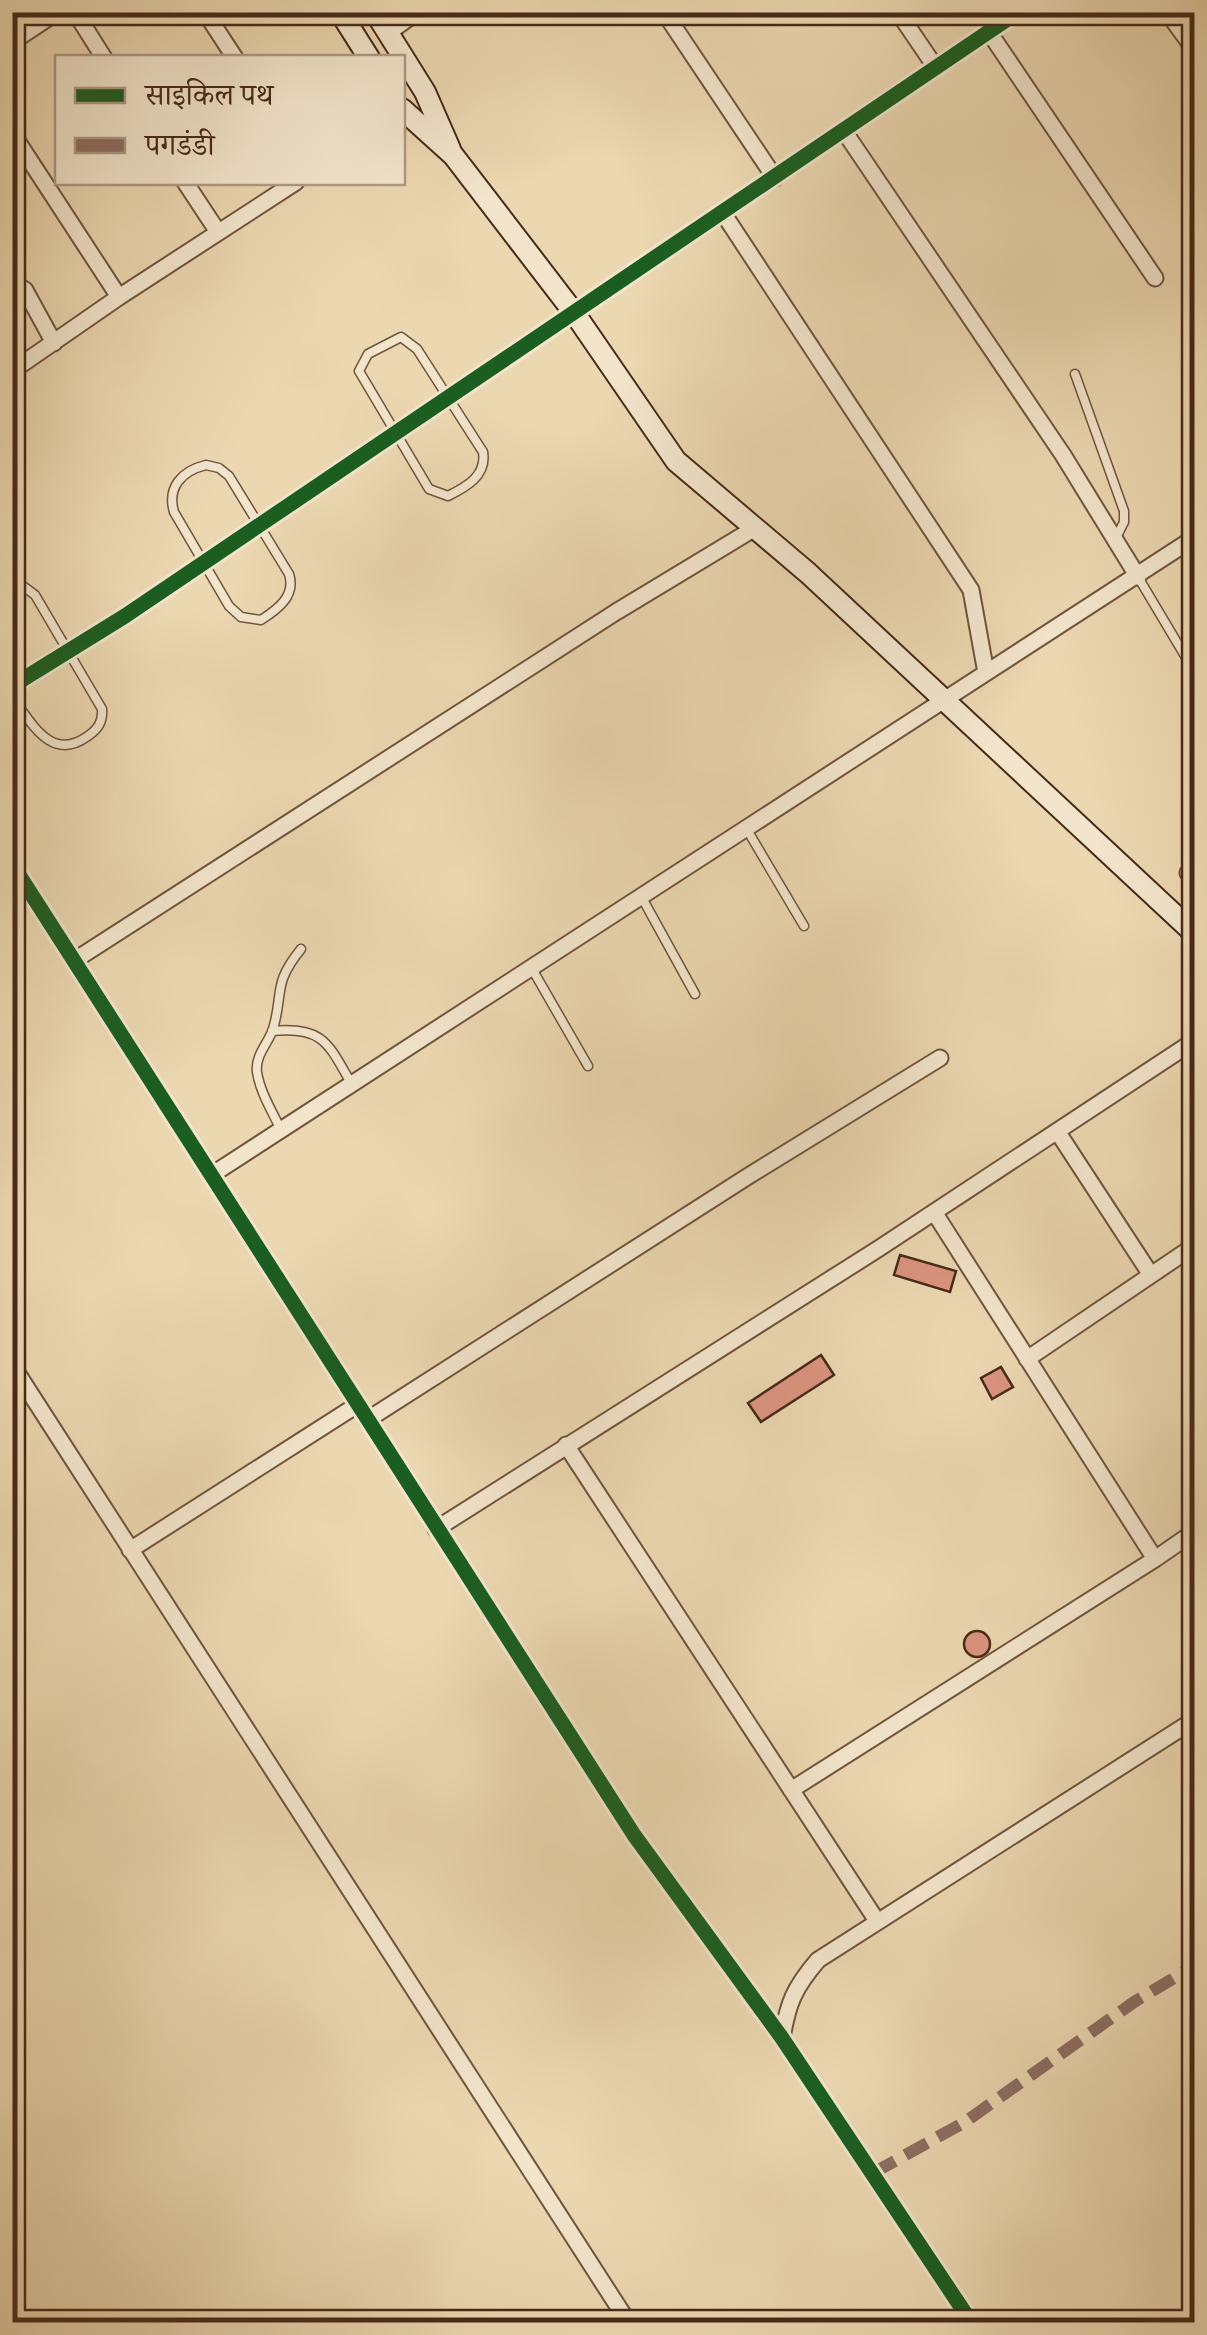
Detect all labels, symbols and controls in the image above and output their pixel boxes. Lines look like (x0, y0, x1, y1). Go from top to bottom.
legend (55, 55, 405, 185)
text: साइकिल पथ (143, 77, 275, 113)
text: पगडंडी (143, 127, 216, 163)

